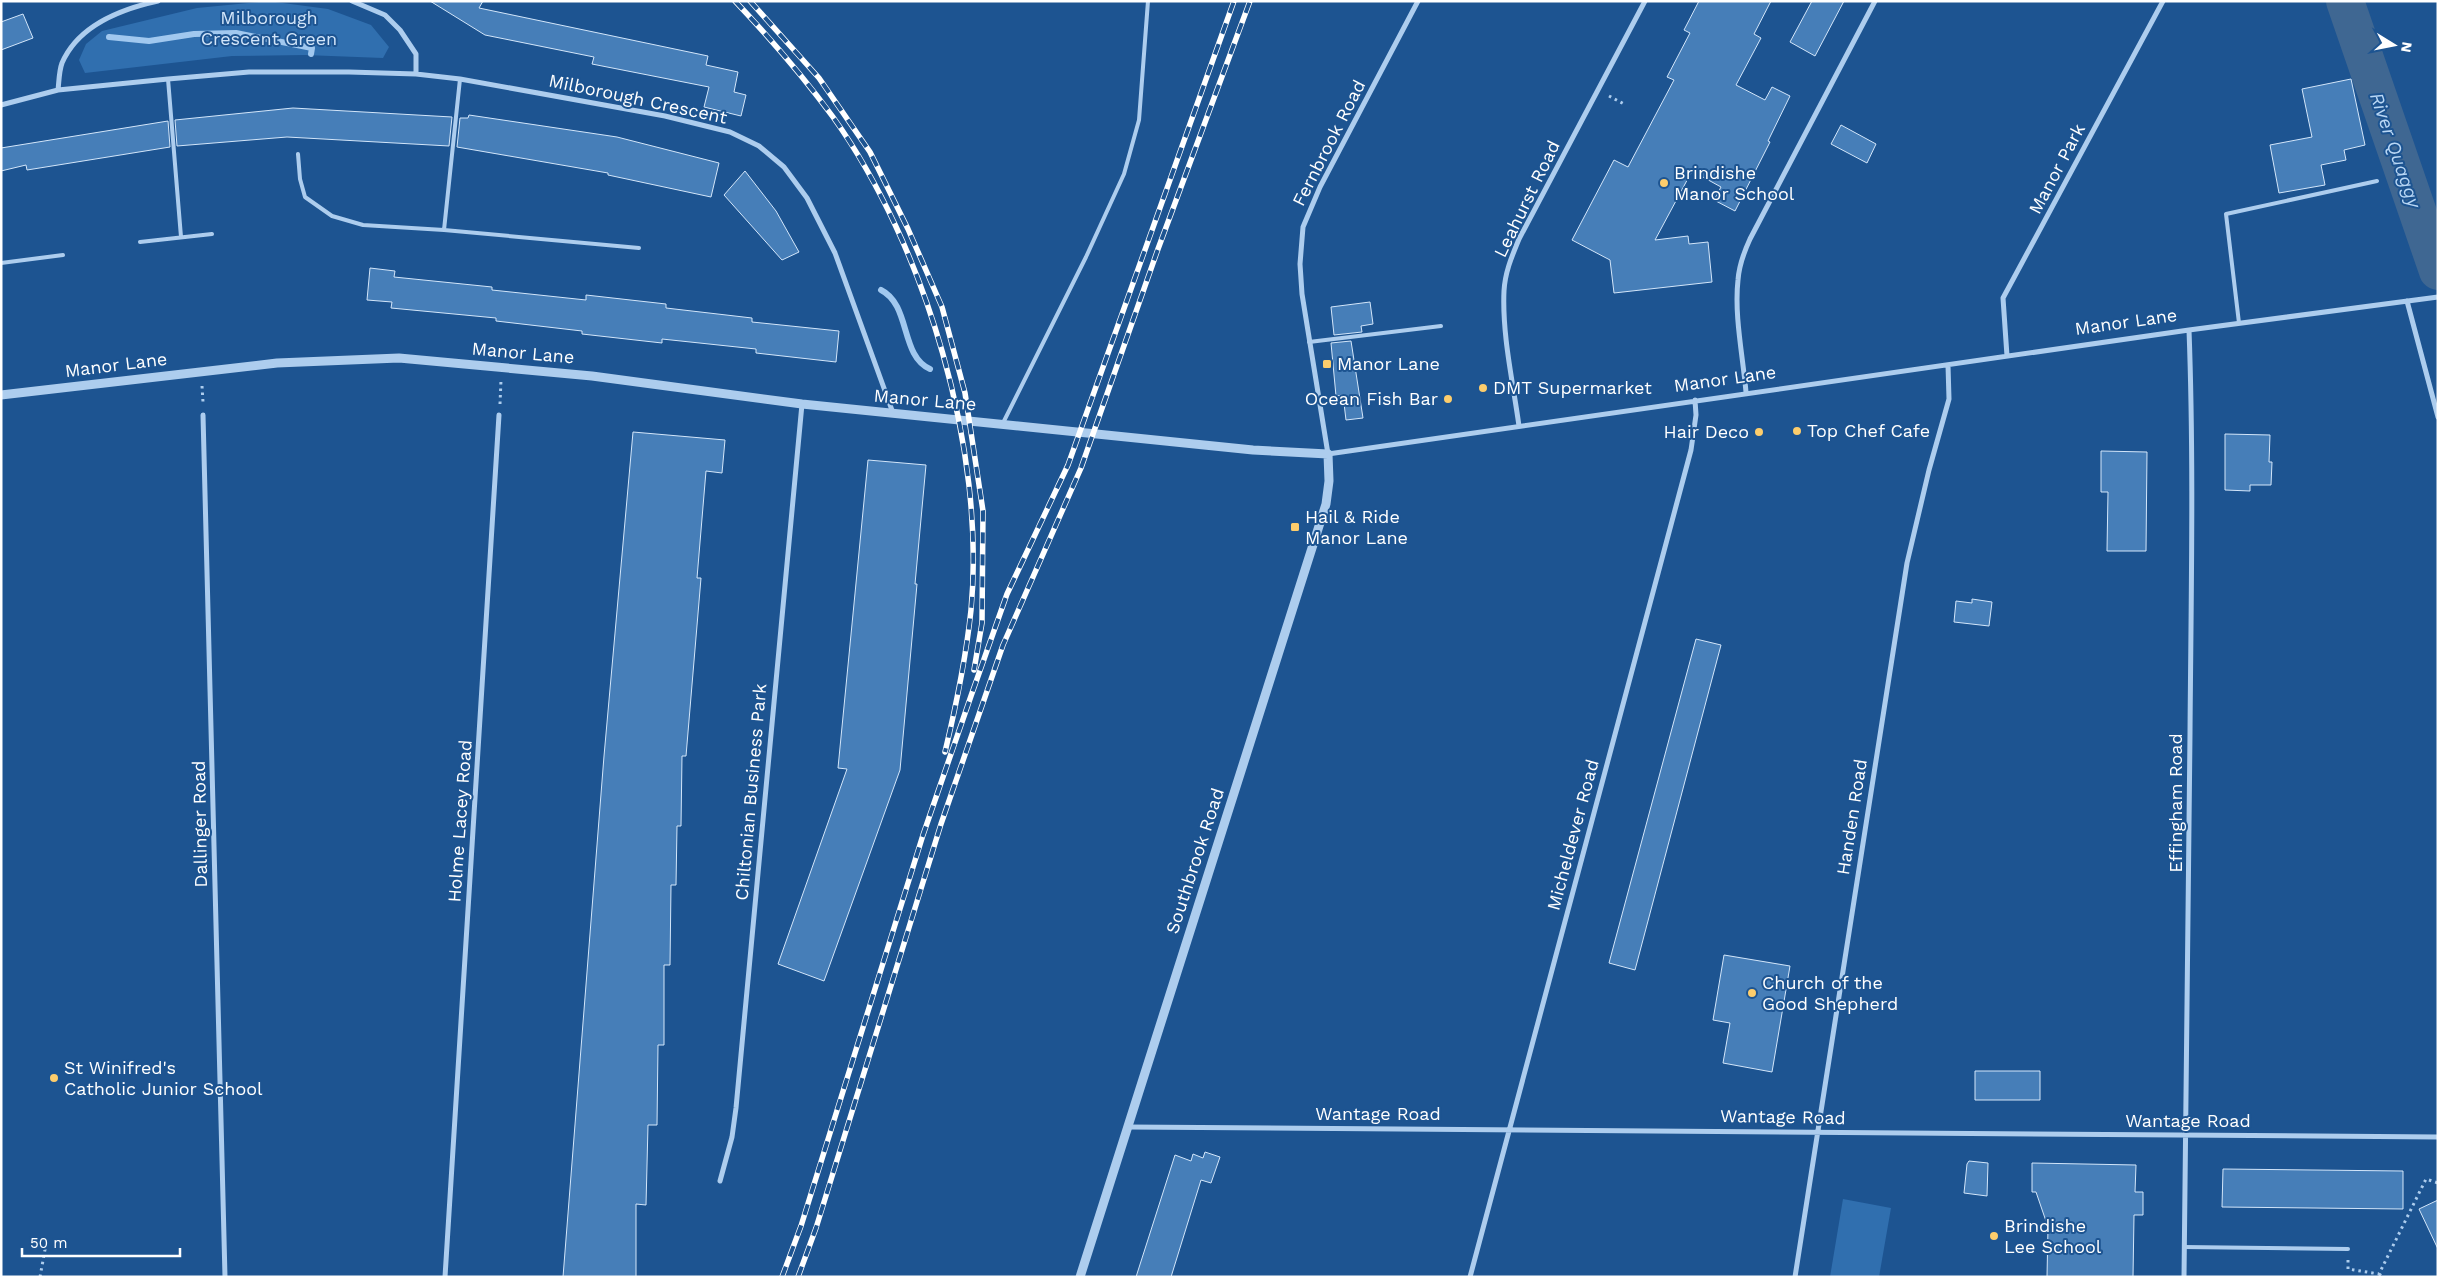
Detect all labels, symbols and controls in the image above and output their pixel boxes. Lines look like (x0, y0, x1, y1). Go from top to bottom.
park label: Milborough Crescent Green (201, 7, 337, 49)
north arrow (2369, 20, 2419, 70)
text: N (2398, 41, 2416, 54)
street label: Milborough Crescent (547, 69, 730, 128)
street label: Fernbrook Road (1288, 76, 1369, 209)
water label: River Quaggy (2365, 89, 2427, 212)
street label: Manor Park (2024, 120, 2089, 217)
street label: Leahurst Road (1489, 137, 1564, 261)
place label: Brindishe Manor School (1674, 162, 1795, 204)
marker: Brindishe Manor School (1658, 177, 1670, 189)
street label: Manor Lane (2073, 304, 2178, 339)
street label: Manor Lane (471, 338, 575, 367)
street label: Manor Lane (64, 348, 168, 381)
place label: Manor Lane (1337, 353, 1440, 374)
marker: Manor Lane (1321, 358, 1333, 370)
street label: Manor Lane (1672, 361, 1777, 396)
place label: DMT Supermarket (1493, 377, 1652, 398)
marker: DMT Supermarket (1477, 382, 1489, 394)
street label: Manor Lane (873, 385, 977, 414)
place label: Ocean Fish Bar (1305, 388, 1438, 409)
marker: Ocean Fish Bar (1442, 393, 1454, 405)
place label: Top Chef Cafe (1807, 420, 1930, 441)
place label: Hair Deco (1664, 421, 1749, 442)
marker: Top Chef Cafe (1791, 425, 1803, 437)
marker: Hair Deco (1753, 426, 1765, 438)
place label: Hail & Ride Manor Lane (1305, 506, 1408, 548)
marker: Hail & Ride Manor Lane (1289, 521, 1301, 533)
street label: Chiltonian Business Park (731, 683, 770, 901)
street label: Effingham Road (2165, 733, 2186, 873)
street label: Holme Lacey Road (443, 739, 476, 903)
street label: Micheldever Road (1542, 757, 1603, 913)
street label: Handen Road (1832, 757, 1871, 877)
street label: Dallinger Road (188, 760, 211, 888)
street label: Southbrook Road (1161, 785, 1228, 936)
place label: Church of the Good Shepherd (1762, 972, 1898, 1014)
marker: Church of the Good Shepherd (1746, 987, 1758, 999)
place label: St Winifred's Catholic Junior School (64, 1057, 263, 1099)
marker: St Winifred's Catholic Junior School (48, 1072, 60, 1084)
street label: Wantage Road (1315, 1103, 1441, 1124)
street label: Wantage Road (1720, 1105, 1846, 1128)
street label: Wantage Road (2125, 1110, 2251, 1131)
place label: Brindishe Lee School (2004, 1215, 2102, 1257)
scale bar (22, 1226, 180, 1258)
marker: Brindishe Lee School (1988, 1230, 2000, 1242)
text: 50 m (30, 1234, 67, 1252)

